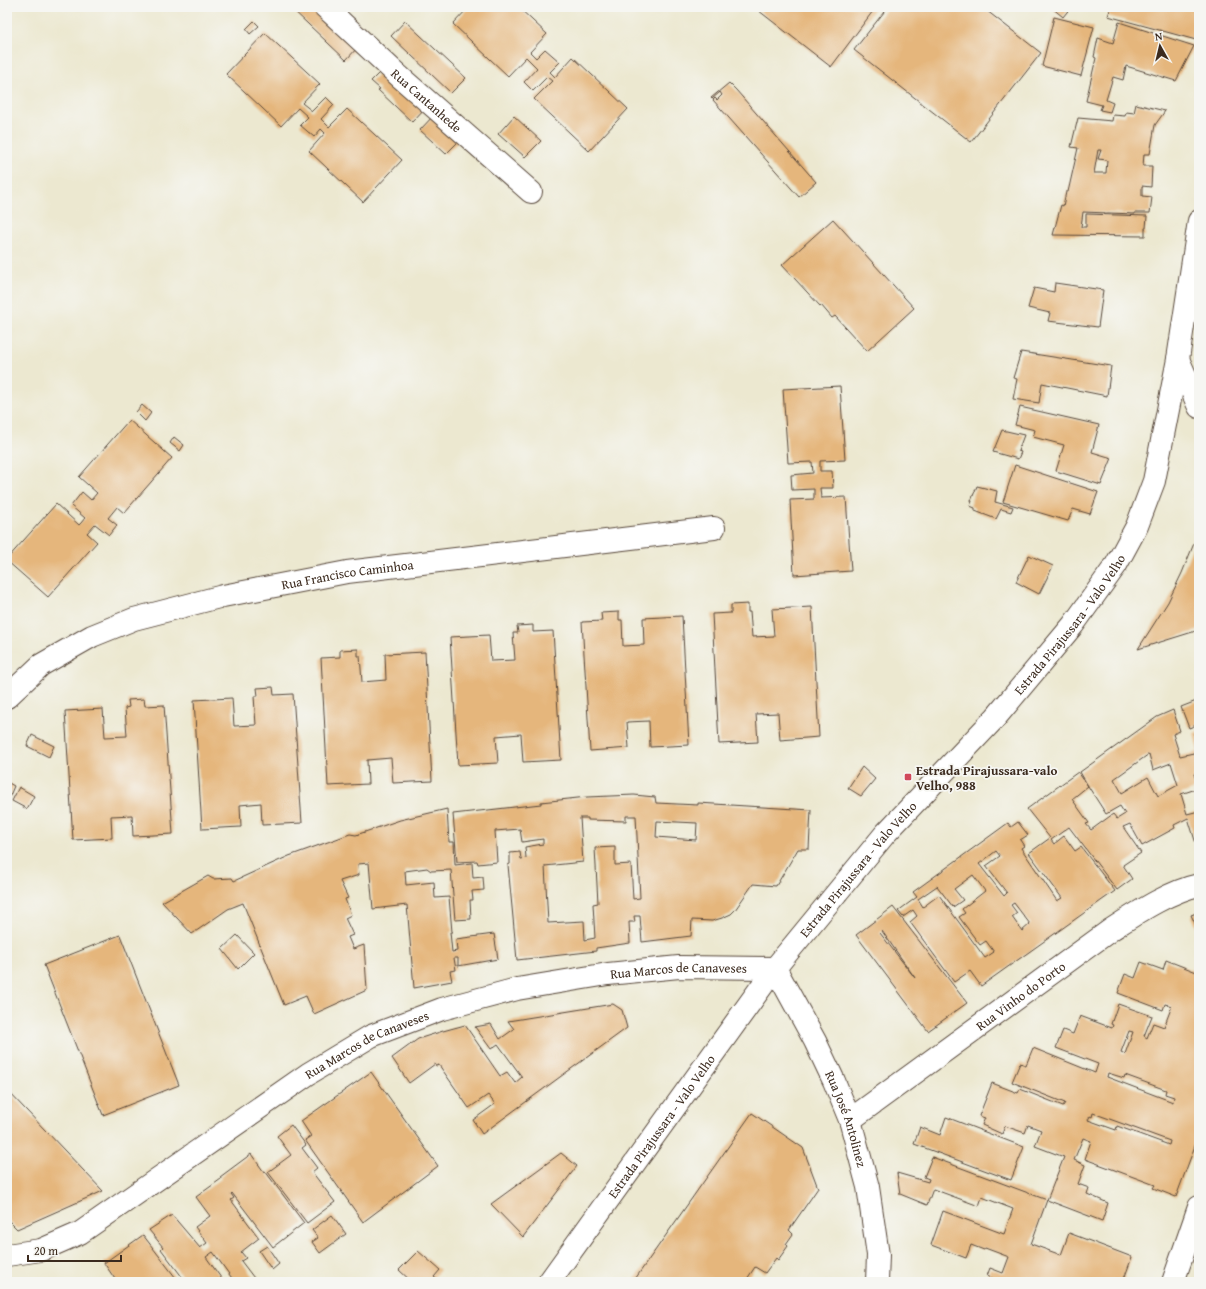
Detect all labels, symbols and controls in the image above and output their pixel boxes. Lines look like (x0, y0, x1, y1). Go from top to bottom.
north arrow (1140, 26, 1180, 66)
text: N (1154, 28, 1164, 45)
street label: Rua Cantanhede (387, 64, 466, 137)
street label: Estrada Pirajussara - Valo Velho (1009, 550, 1130, 699)
street label: Rua Francisco Caminhoa (280, 555, 415, 594)
place label: Estrada Pirajussara-valo Velho, 988 (916, 761, 1058, 795)
marker: Estrada Pirajussara-valo Velho, 988 (903, 772, 913, 782)
street label: Estrada Pirajussara - Valo Velho (795, 797, 921, 941)
street label: Rua Vinho do Porto (972, 956, 1069, 1035)
street label: Rua Marcos de Canaveses (609, 957, 747, 983)
street label: Rua Marcos de Canaveses (301, 1005, 432, 1083)
street label: Estrada Pirajussara - Valo Velho (603, 1050, 720, 1202)
street label: Rua José Antolinez (821, 1067, 872, 1169)
scale bar (28, 1237, 121, 1263)
text: 20 m (34, 1242, 58, 1259)

